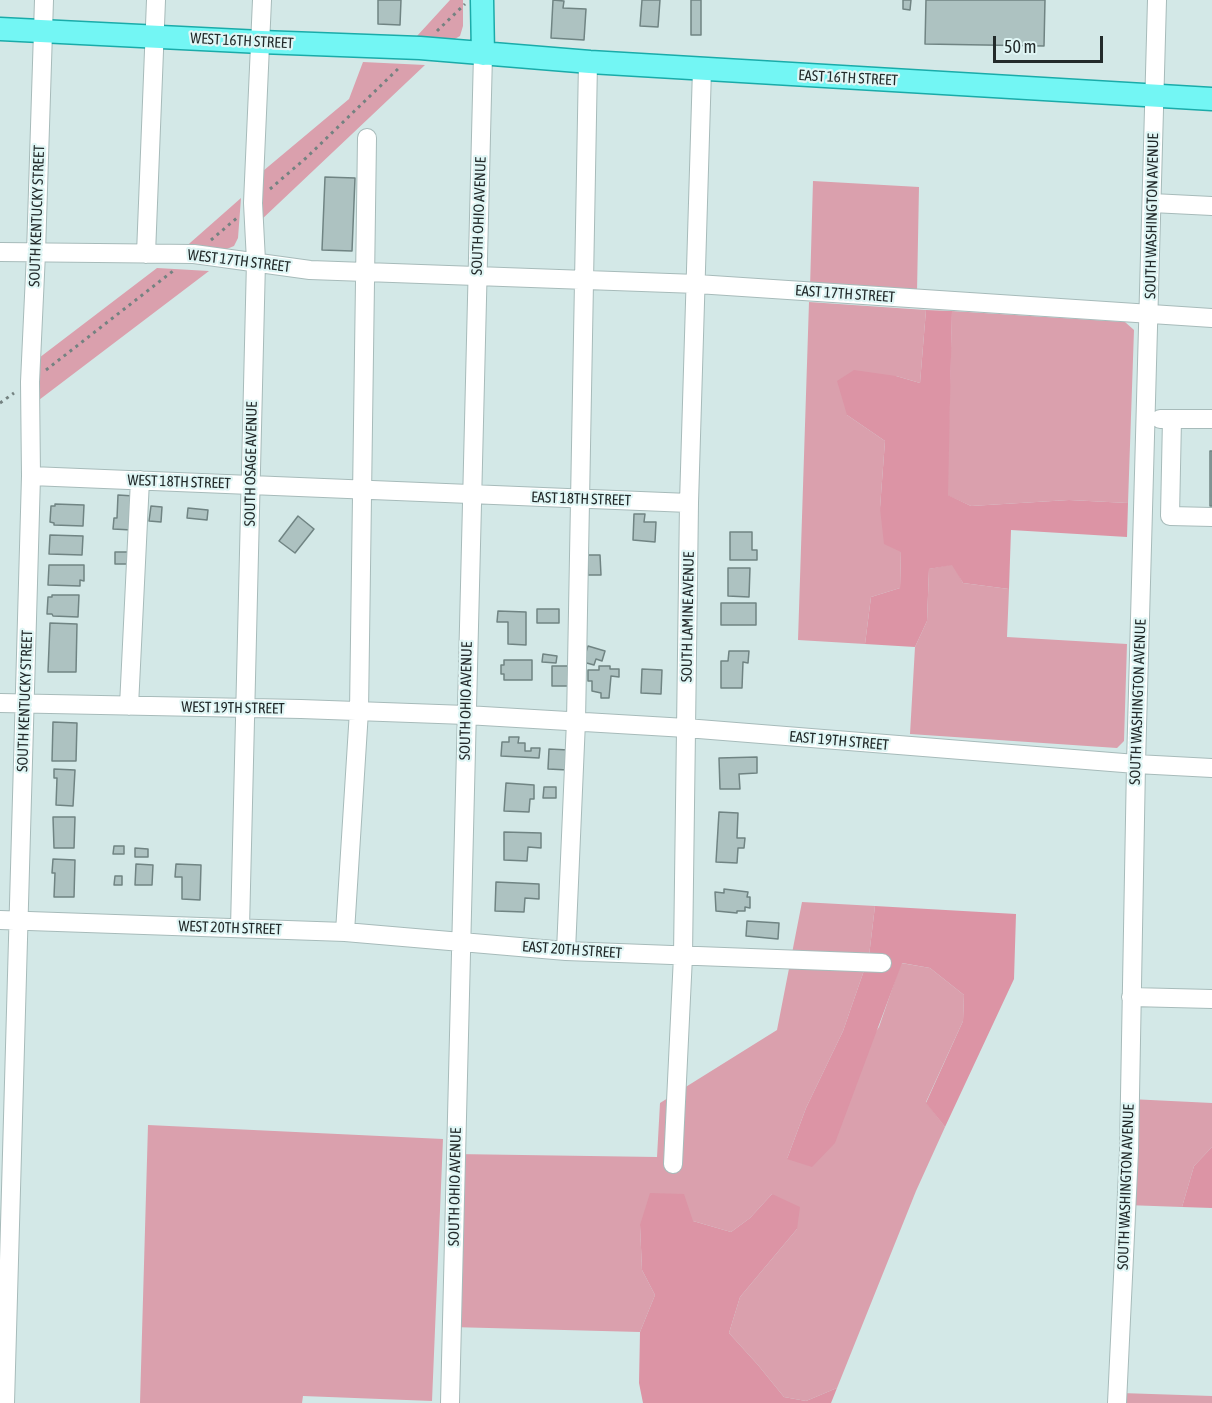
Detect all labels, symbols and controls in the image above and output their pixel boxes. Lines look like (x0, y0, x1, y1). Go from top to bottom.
scale bar (996, 24, 1106, 62)
street label: WEST 16TH STREET (190, 29, 294, 53)
text: 50 m (1004, 36, 1036, 57)
street label: EAST 16TH STREET (798, 66, 898, 90)
street label: SOUTH WASHINGTON AVENUE (1142, 133, 1162, 299)
street label: SOUTH KENTUCKY STREET (26, 145, 48, 287)
street label: SOUTH OHIO AVENUE (468, 157, 490, 275)
street label: WEST 17TH STREET (187, 246, 291, 276)
street label: EAST 17TH STREET (795, 282, 895, 306)
street label: SOUTH OSAGE AVENUE (241, 401, 261, 527)
street label: WEST 18TH STREET (127, 471, 231, 493)
street label: EAST 18TH STREET (531, 488, 631, 510)
street label: SOUTH LAMINE AVENUE (678, 552, 698, 682)
street label: SOUTH WASHINGTON AVENUE (1126, 619, 1150, 785)
street label: SOUTH KENTUCKY STREET (14, 630, 36, 772)
street label: SOUTH OHIO AVENUE (456, 642, 476, 760)
street label: WEST 19TH STREET (181, 698, 285, 718)
street label: EAST 19TH STREET (788, 728, 890, 754)
street label: WEST 20TH STREET (178, 917, 282, 939)
street label: EAST 20TH STREET (522, 938, 622, 962)
street label: SOUTH WASHINGTON AVENUE (1114, 1104, 1138, 1270)
street label: SOUTH OHIO AVENUE (445, 1128, 465, 1246)

